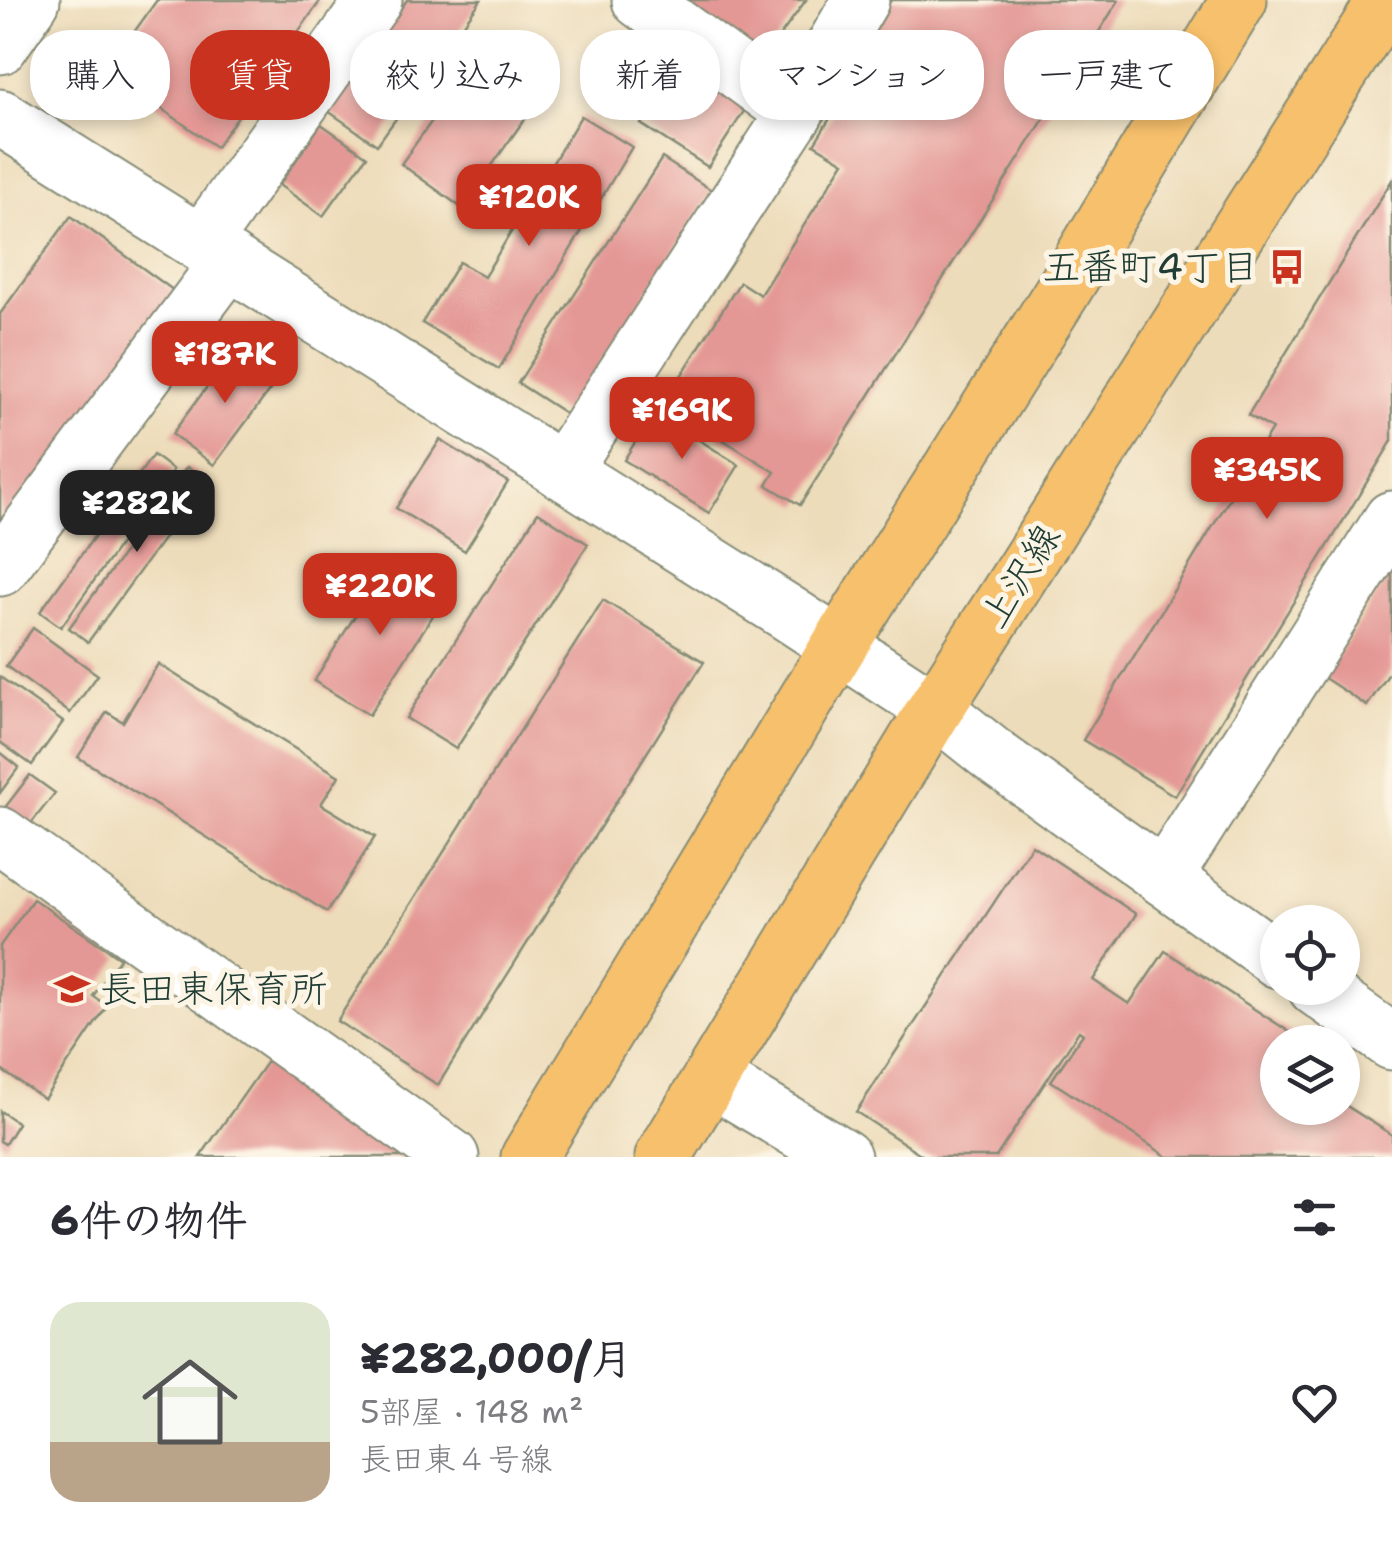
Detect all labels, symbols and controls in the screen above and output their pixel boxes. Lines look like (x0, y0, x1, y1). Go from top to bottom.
chip: 購入 (30, 30, 170, 120)
chip: 賃貸 (190, 30, 330, 120)
chip: 絞り込み (350, 30, 560, 120)
chip: 新着 (580, 30, 720, 120)
chip: マンション (740, 30, 984, 120)
chip: 一戸建て (1004, 30, 1214, 120)
pin: ¥120K (459, 164, 599, 249)
text: ¥120K (478, 175, 580, 218)
place label: 五番町4丁目 (1042, 241, 1259, 292)
bus stop icon: 五番町4丁目 (1268, 248, 1306, 286)
pin: ¥187K (155, 321, 295, 406)
text: ¥187K (174, 332, 276, 375)
pin: ¥169K (612, 377, 752, 462)
text: ¥169K (632, 388, 732, 431)
pin: ¥345K (1197, 437, 1337, 522)
text: ¥345K (1213, 448, 1321, 491)
pin: ¥282K (67, 470, 207, 555)
text: ¥282K (82, 481, 192, 524)
street label: 上沢線 (968, 514, 1071, 638)
pin: ¥220K (310, 553, 450, 638)
text: ¥220K (325, 564, 435, 607)
map controls (1260, 905, 1360, 1125)
button: locate (1260, 905, 1360, 1005)
place label: 長田東保育所 (100, 963, 328, 1014)
school or university icon: 長田東保育所 (53, 970, 91, 1008)
button: layers (1260, 1025, 1360, 1125)
icon: filters (1287, 1190, 1342, 1245)
text: 6件の物件 (50, 1192, 247, 1248)
text: ¥282,000/月 (360, 1330, 632, 1386)
icon: home (130, 1342, 250, 1462)
icon: heart (1287, 1375, 1342, 1430)
text: 5部屋 · 148 m² (360, 1390, 584, 1433)
text: 長田東４号線 (360, 1437, 552, 1480)

